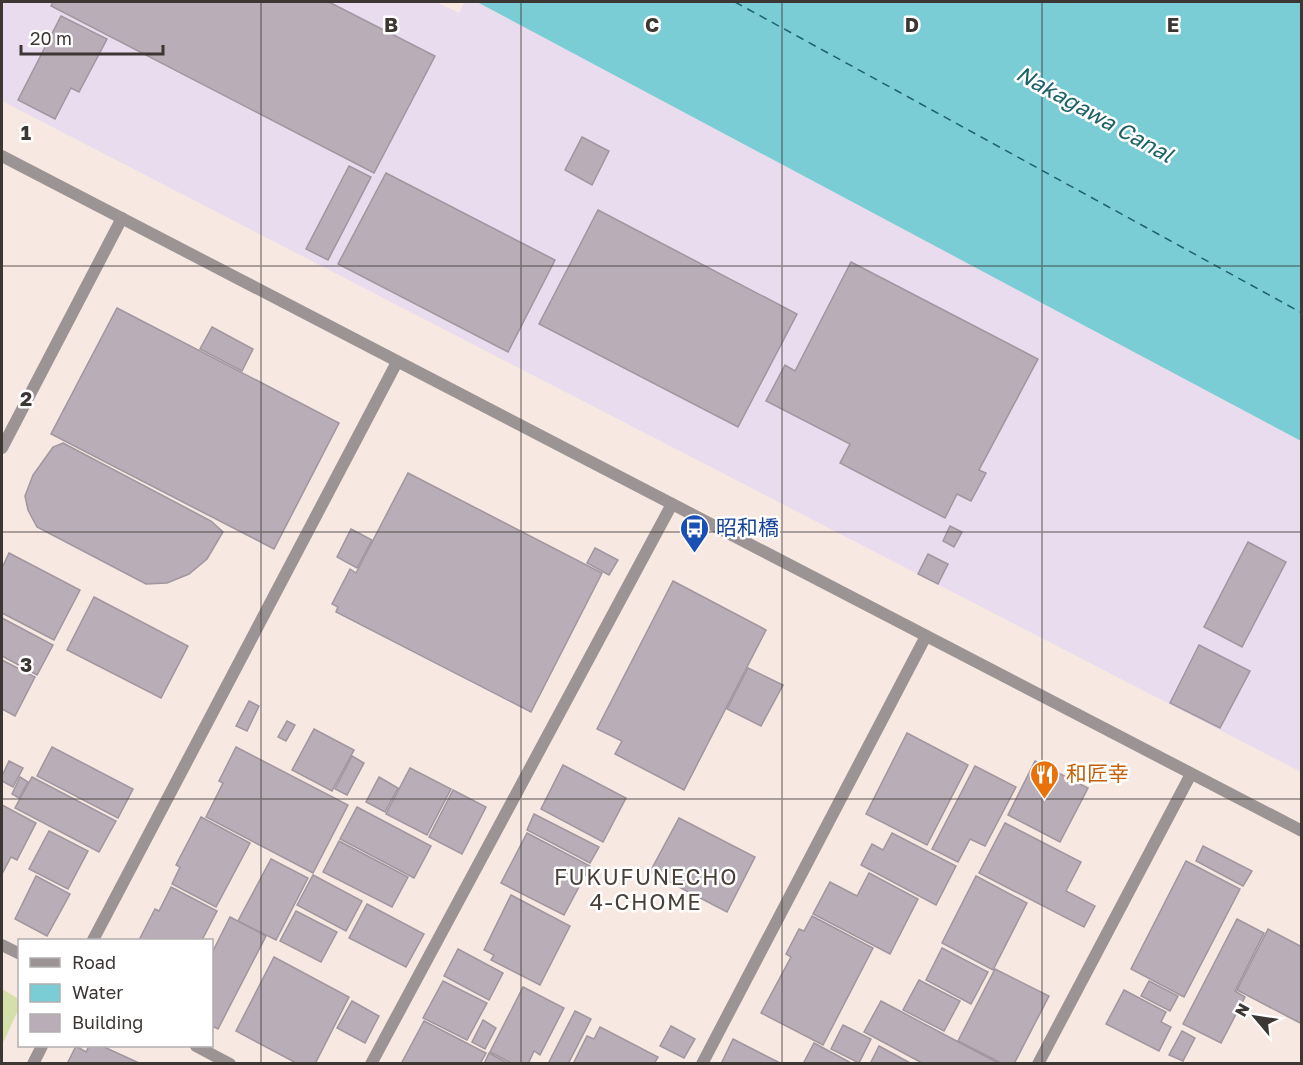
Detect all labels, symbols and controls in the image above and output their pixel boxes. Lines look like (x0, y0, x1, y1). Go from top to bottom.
text: B (384, 12, 398, 36)
text: C (645, 12, 659, 36)
text: D (905, 12, 919, 36)
text: E (1167, 12, 1179, 36)
scale bar (21, 18, 164, 56)
text: 20 m (30, 27, 72, 49)
water label: Nakagawa Canal (1012, 59, 1179, 168)
text: 1 (21, 120, 31, 144)
text: 2 (20, 386, 32, 410)
bus stop icon: 昭和橋 (679, 512, 711, 554)
place label: 昭和橋 (716, 514, 779, 540)
text: 3 (20, 652, 32, 676)
restaurant icon: 和匠幸 (1029, 758, 1061, 800)
place label: 和匠幸 (1066, 760, 1129, 786)
district label: FUKUFUNECHO 4-CHOME (554, 863, 738, 915)
legend (18, 939, 213, 1047)
text: Road (72, 951, 116, 973)
text: Water (72, 981, 123, 1003)
north arrow (1225, 987, 1285, 1047)
text: N (1230, 1000, 1254, 1020)
text: Building (72, 1011, 143, 1033)

